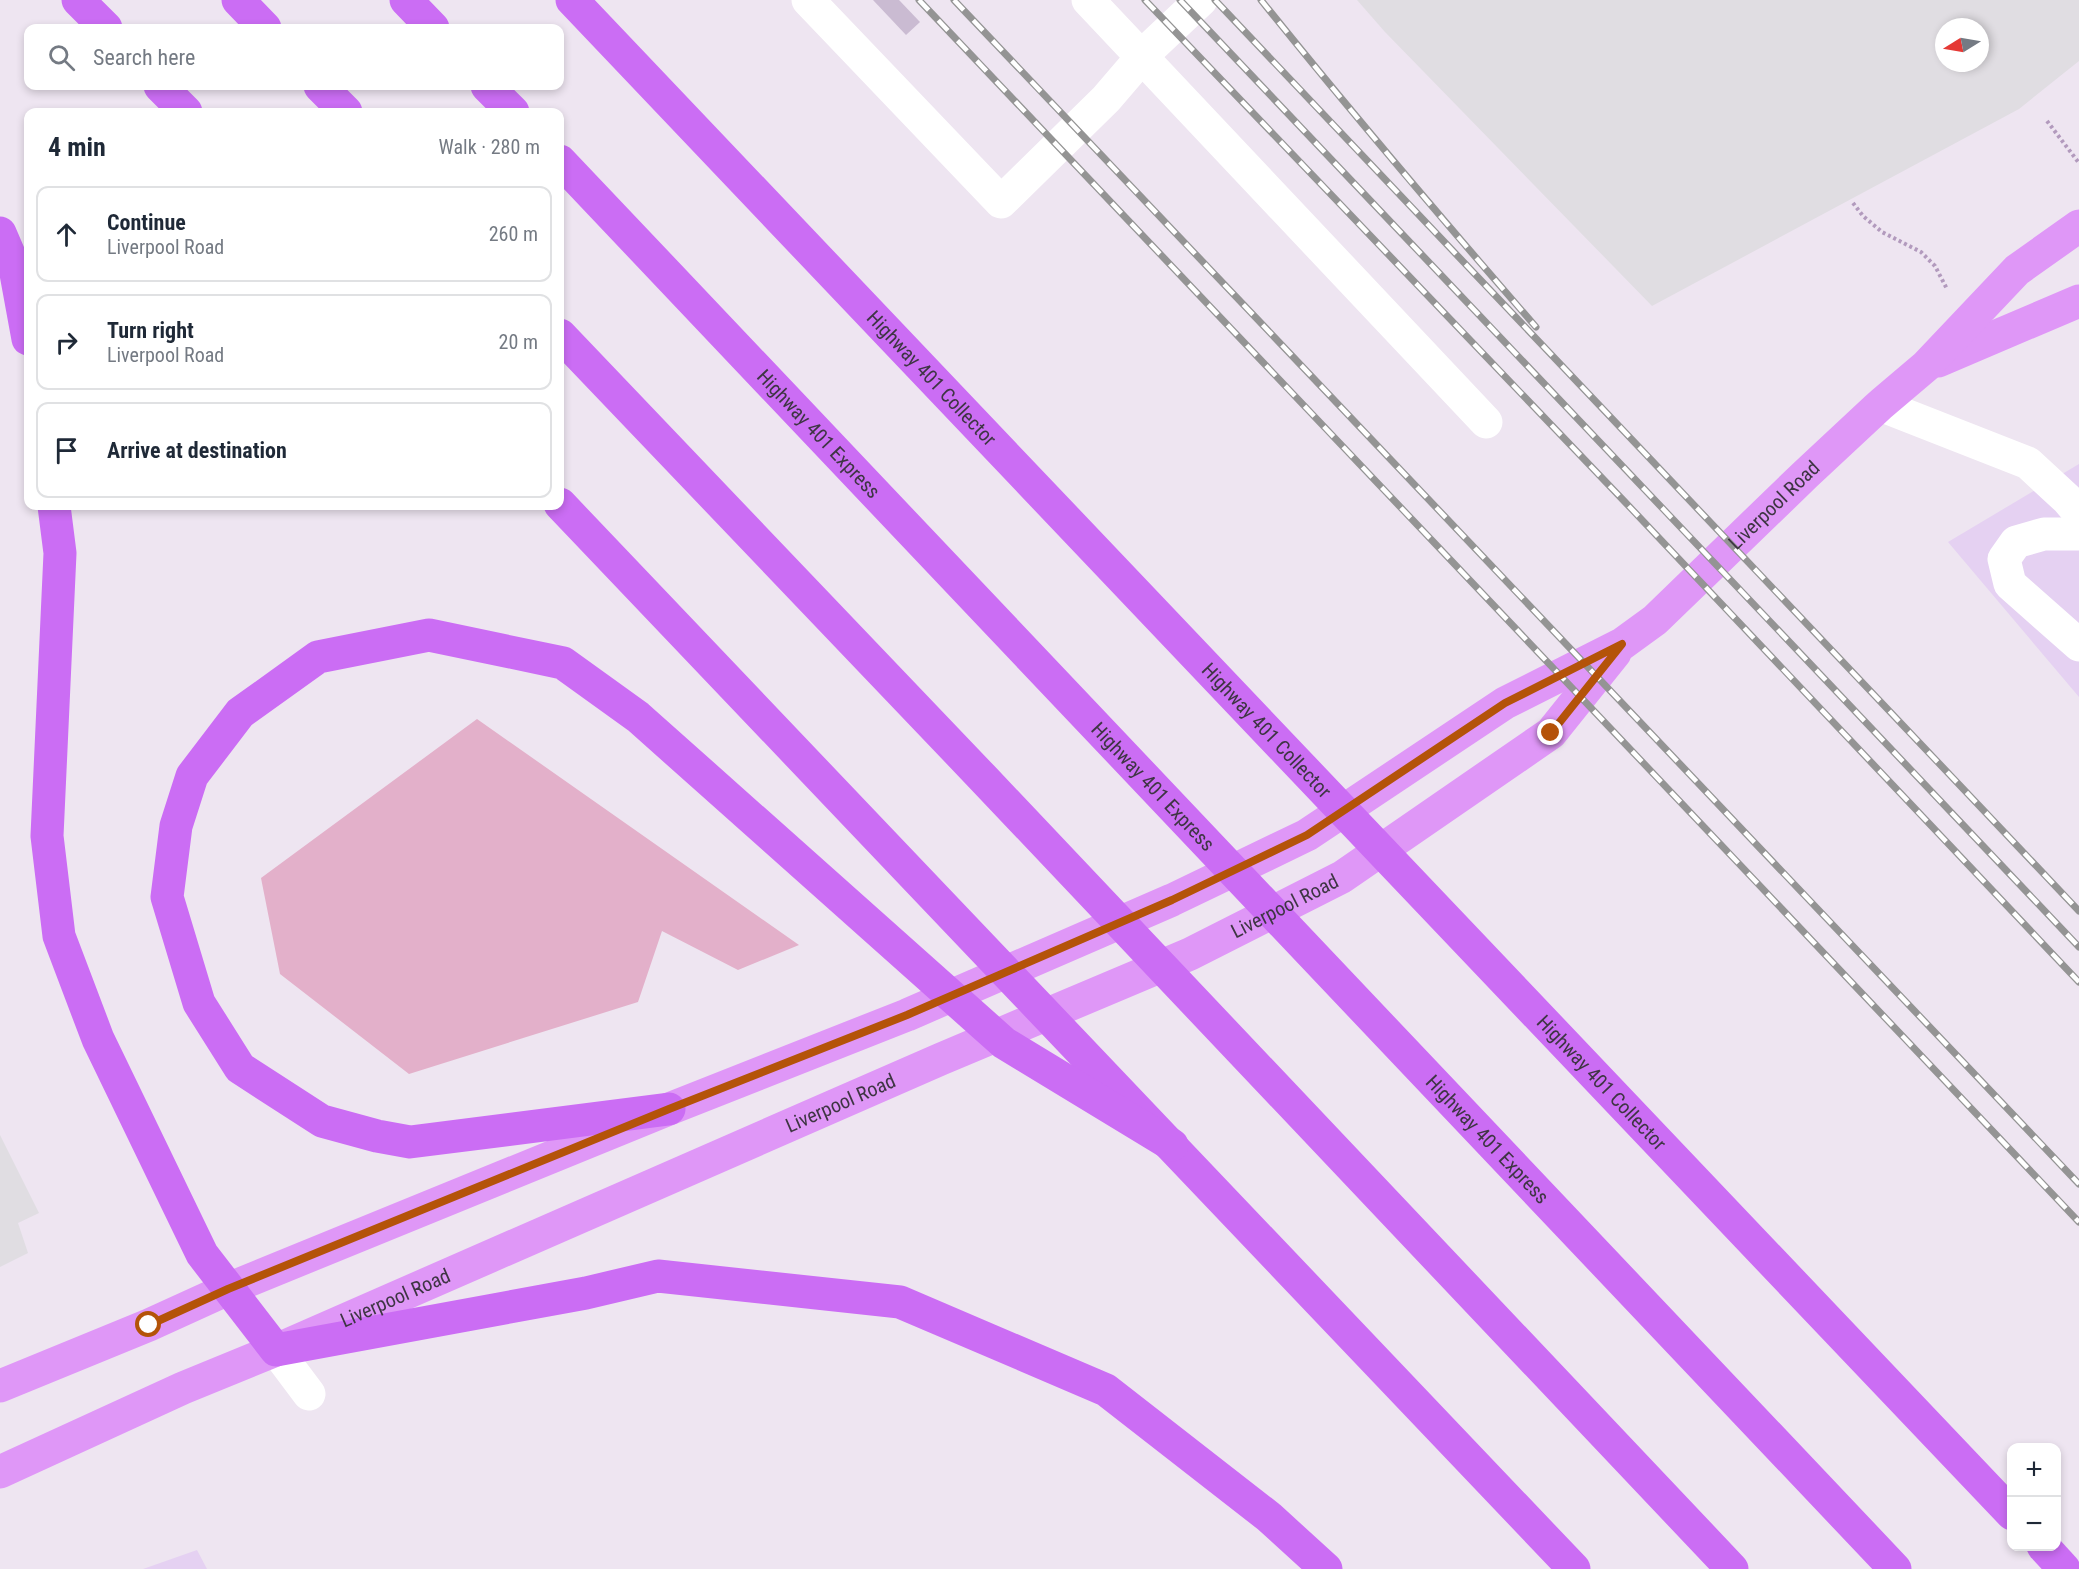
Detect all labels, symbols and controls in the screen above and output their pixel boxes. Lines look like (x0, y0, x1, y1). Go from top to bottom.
north arrow (1935, 18, 1989, 72)
search box (24, 24, 564, 90)
icon: search (45, 41, 78, 74)
text: Search here (93, 45, 195, 70)
text: 4 min (48, 132, 106, 162)
text: Walk · 280 m (439, 135, 540, 159)
text: Continue (107, 210, 186, 235)
icon: ahead (50, 218, 83, 251)
text: 260 m (489, 222, 538, 246)
text: Liverpool Road (107, 235, 224, 259)
street label: Highway 401 Collector (862, 306, 1002, 451)
text: Turn right (107, 318, 194, 343)
icon: right (50, 326, 83, 359)
text: 20 m (499, 330, 538, 354)
text: Liverpool Road (107, 343, 224, 367)
street label: Highway 401 Express (752, 365, 885, 503)
icon: arrive (50, 434, 83, 467)
text: Arrive at destination (107, 438, 287, 463)
street label: Liverpool Road (1723, 456, 1824, 554)
street label: Highway 401 Collector (1197, 658, 1336, 803)
street label: Highway 401 Express (1086, 717, 1220, 856)
route end (1537, 719, 1563, 745)
street label: Liverpool Road (1227, 869, 1342, 943)
street label: Highway 401 Collector (1532, 1010, 1671, 1155)
street label: Liverpool Road (782, 1068, 899, 1137)
street label: Highway 401 Express (1421, 1070, 1554, 1209)
street label: Liverpool Road (337, 1263, 454, 1332)
route start (135, 1311, 161, 1337)
map controls (2007, 1443, 2061, 1551)
button: + (2007, 1443, 2061, 1497)
button: − (2007, 1497, 2061, 1551)

